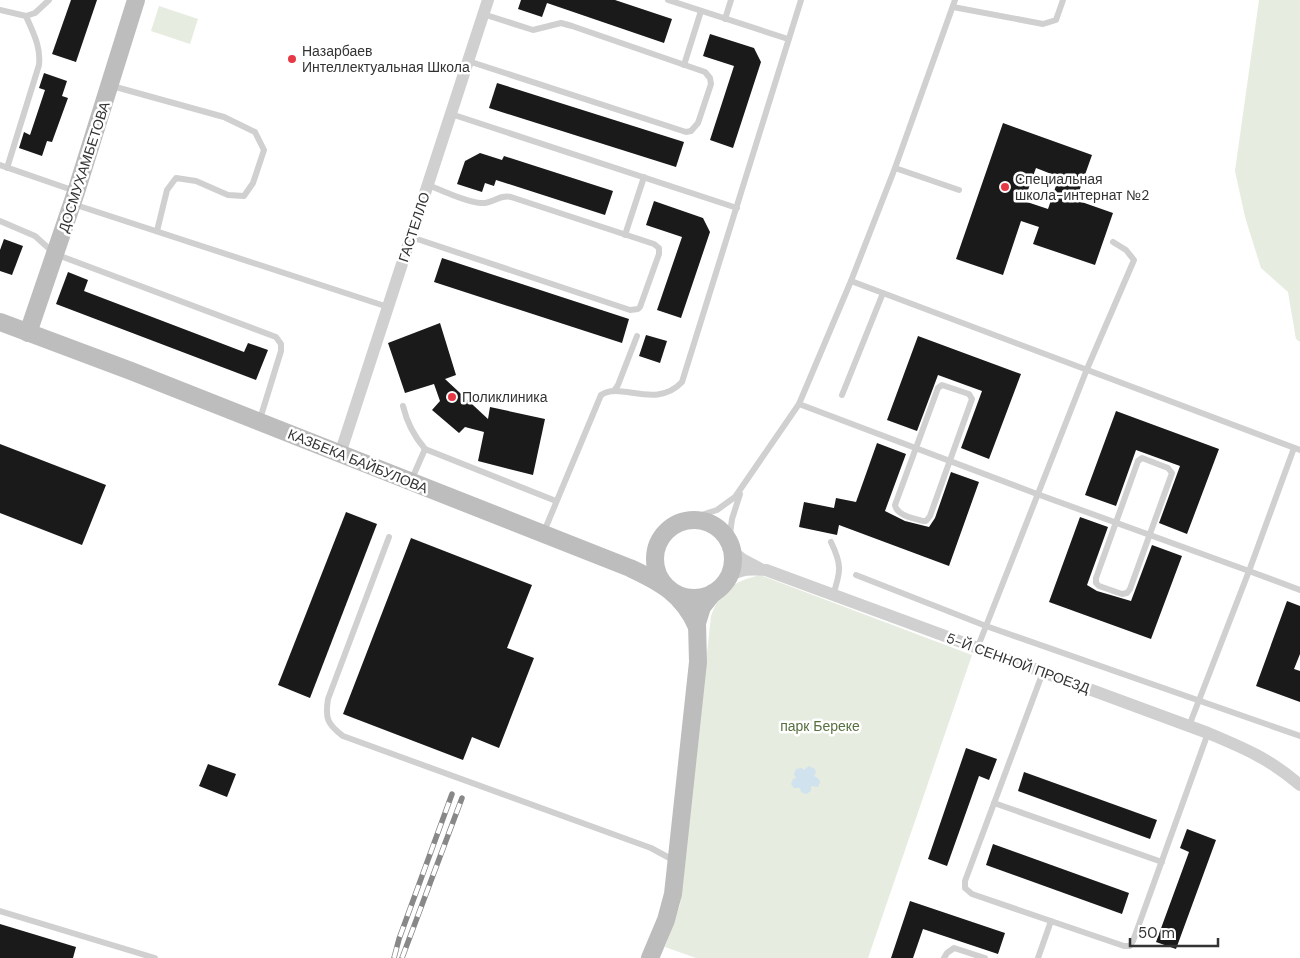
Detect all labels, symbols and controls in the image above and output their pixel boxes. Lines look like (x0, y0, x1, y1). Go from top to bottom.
place label: Назарбаев Интеллектуальная Школа (302, 42, 470, 76)
marker: Назарбаев Интеллектуальная Школа (286, 53, 298, 65)
street label: ДОСМУХАМБЕТОВА (54, 99, 114, 235)
place label: Специальная школа-интернат №2 (1015, 170, 1149, 204)
marker: Специальная школа-интернат №2 (999, 181, 1011, 193)
street label: ГАСТЕЛЛО (394, 190, 434, 264)
place label: Поликлиника (462, 388, 548, 406)
marker: Поликлиника (446, 391, 458, 403)
street label: КАЗБЕКА БАЙБУЛОВА (285, 425, 431, 498)
street label: 5-Й СЕННОЙ ПРОЕЗД (944, 629, 1093, 697)
park label: парк Береке (780, 717, 860, 735)
scale bar (1130, 916, 1218, 948)
text: 50 m (1138, 923, 1175, 943)

